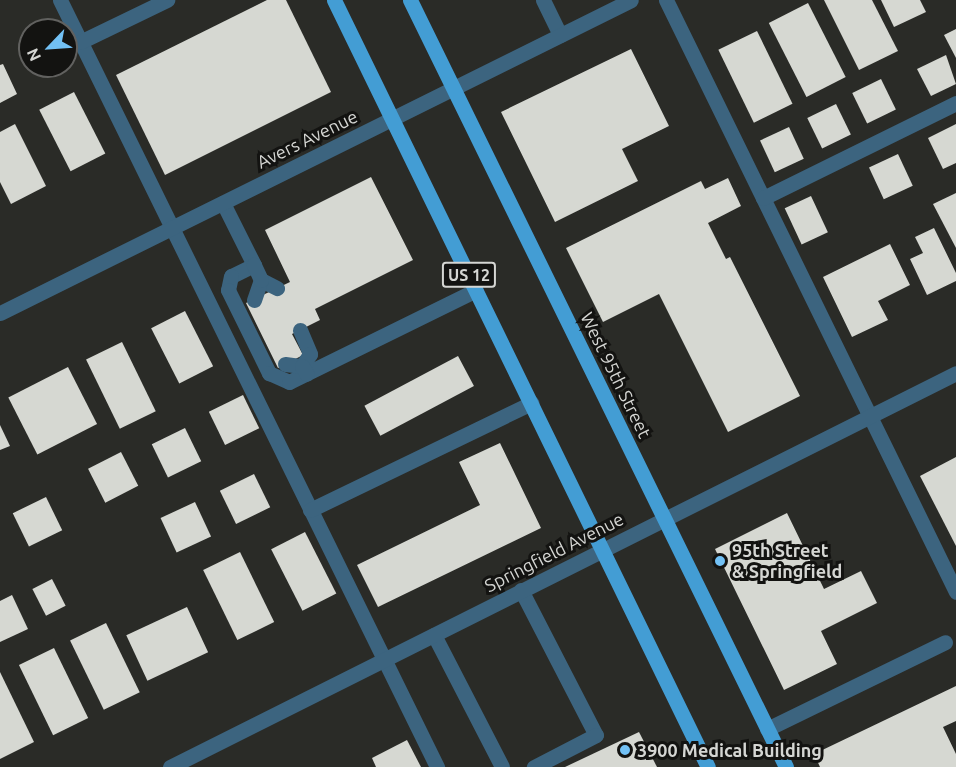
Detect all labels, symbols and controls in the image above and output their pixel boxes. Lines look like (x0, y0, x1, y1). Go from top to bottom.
north arrow (18, 18, 78, 78)
text: N (23, 46, 44, 64)
street label: Avers Avenue (253, 105, 361, 173)
road number: US 12 (440, 262, 498, 288)
street label: West 95th Street (576, 309, 656, 441)
street label: Springfield Avenue (481, 508, 627, 596)
place label: 95th Street & Springfield (732, 540, 842, 582)
marker: 95th Street & Springfield (713, 554, 727, 568)
place label: 3900 Medical Building (637, 739, 822, 761)
marker: 3900 Medical Building (618, 743, 632, 757)

